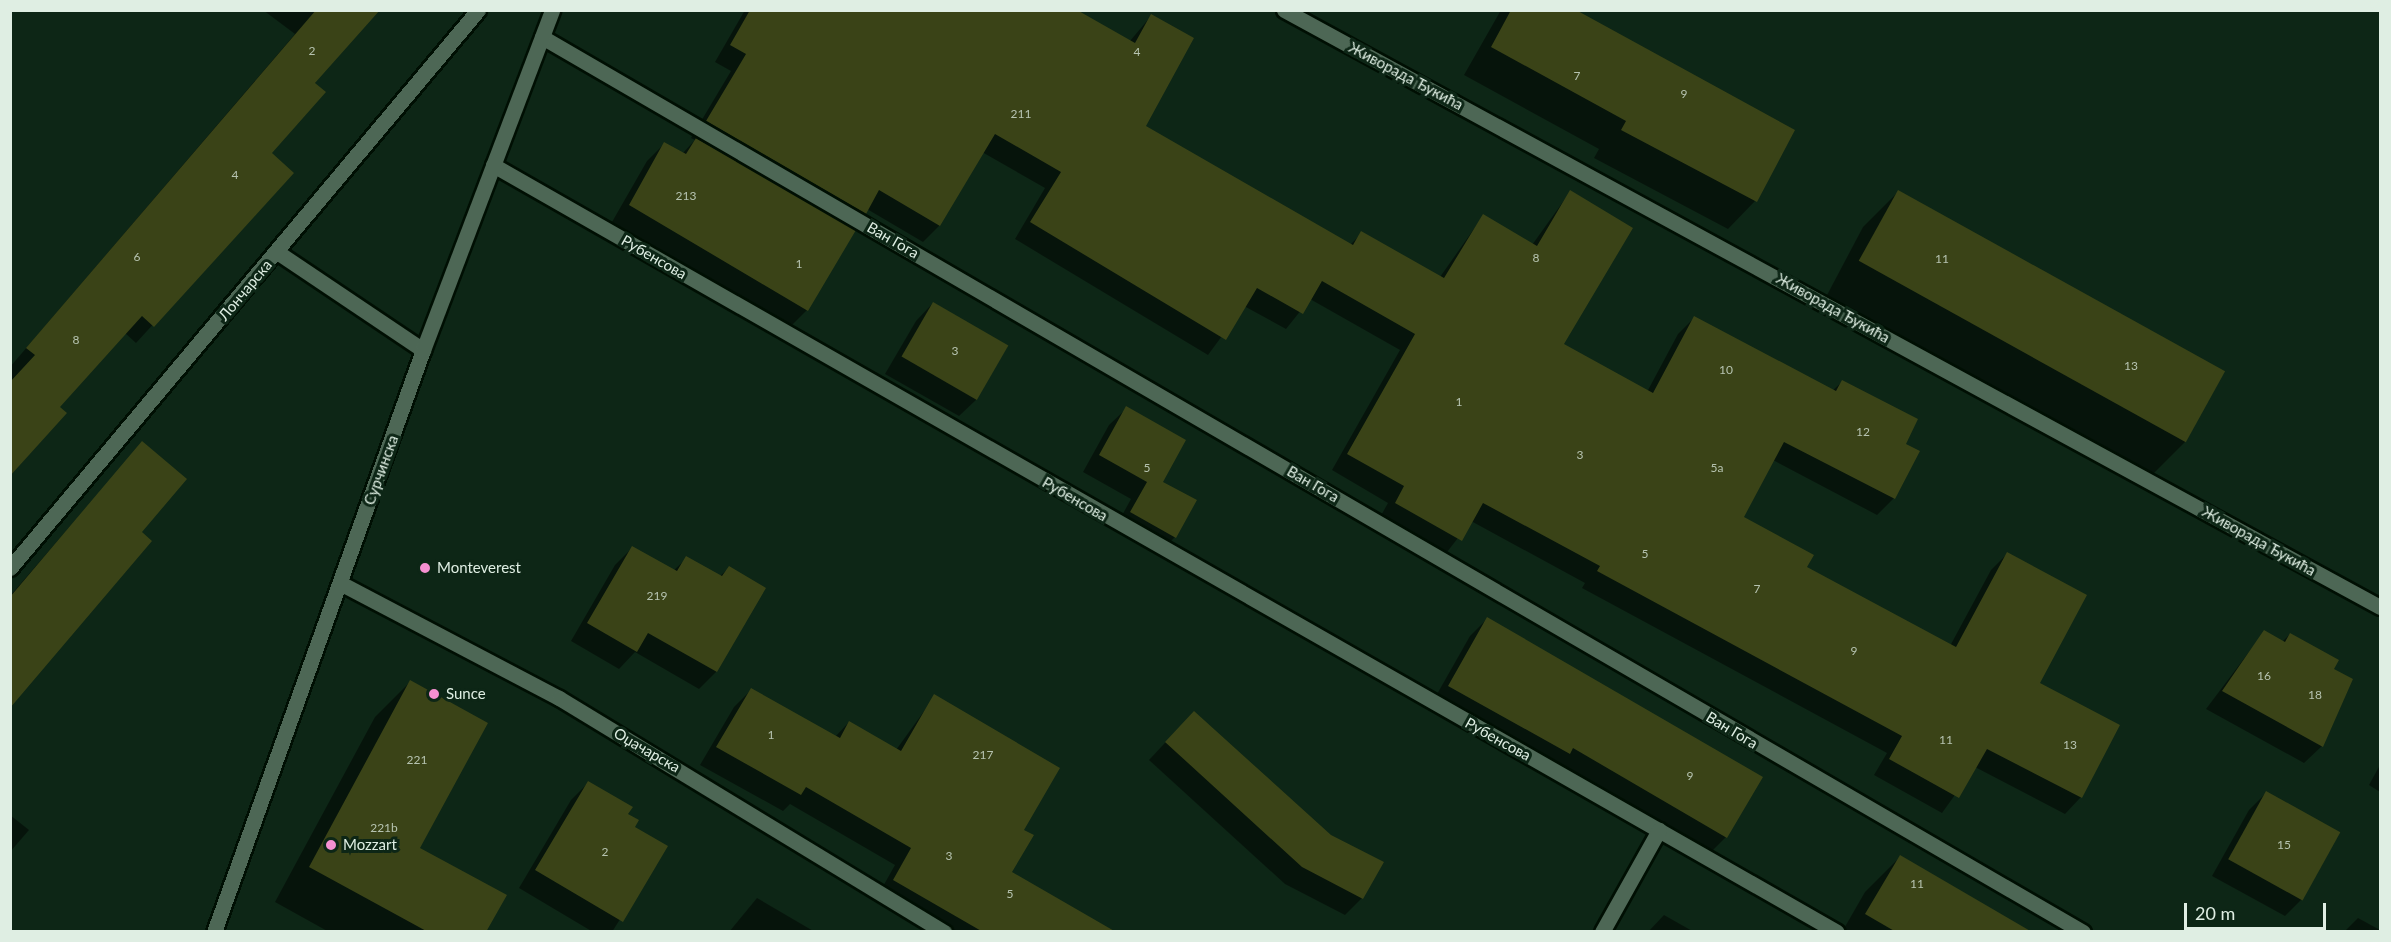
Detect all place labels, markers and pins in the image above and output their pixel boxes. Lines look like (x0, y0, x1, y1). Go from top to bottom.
place label: Monteverest (437, 559, 521, 577)
marker: Monteverest (418, 561, 432, 575)
place label: Sunce (446, 685, 486, 703)
marker: Sunce (427, 687, 441, 701)
place label: Mozzart (343, 836, 397, 854)
marker: Mozzart (324, 838, 338, 852)

